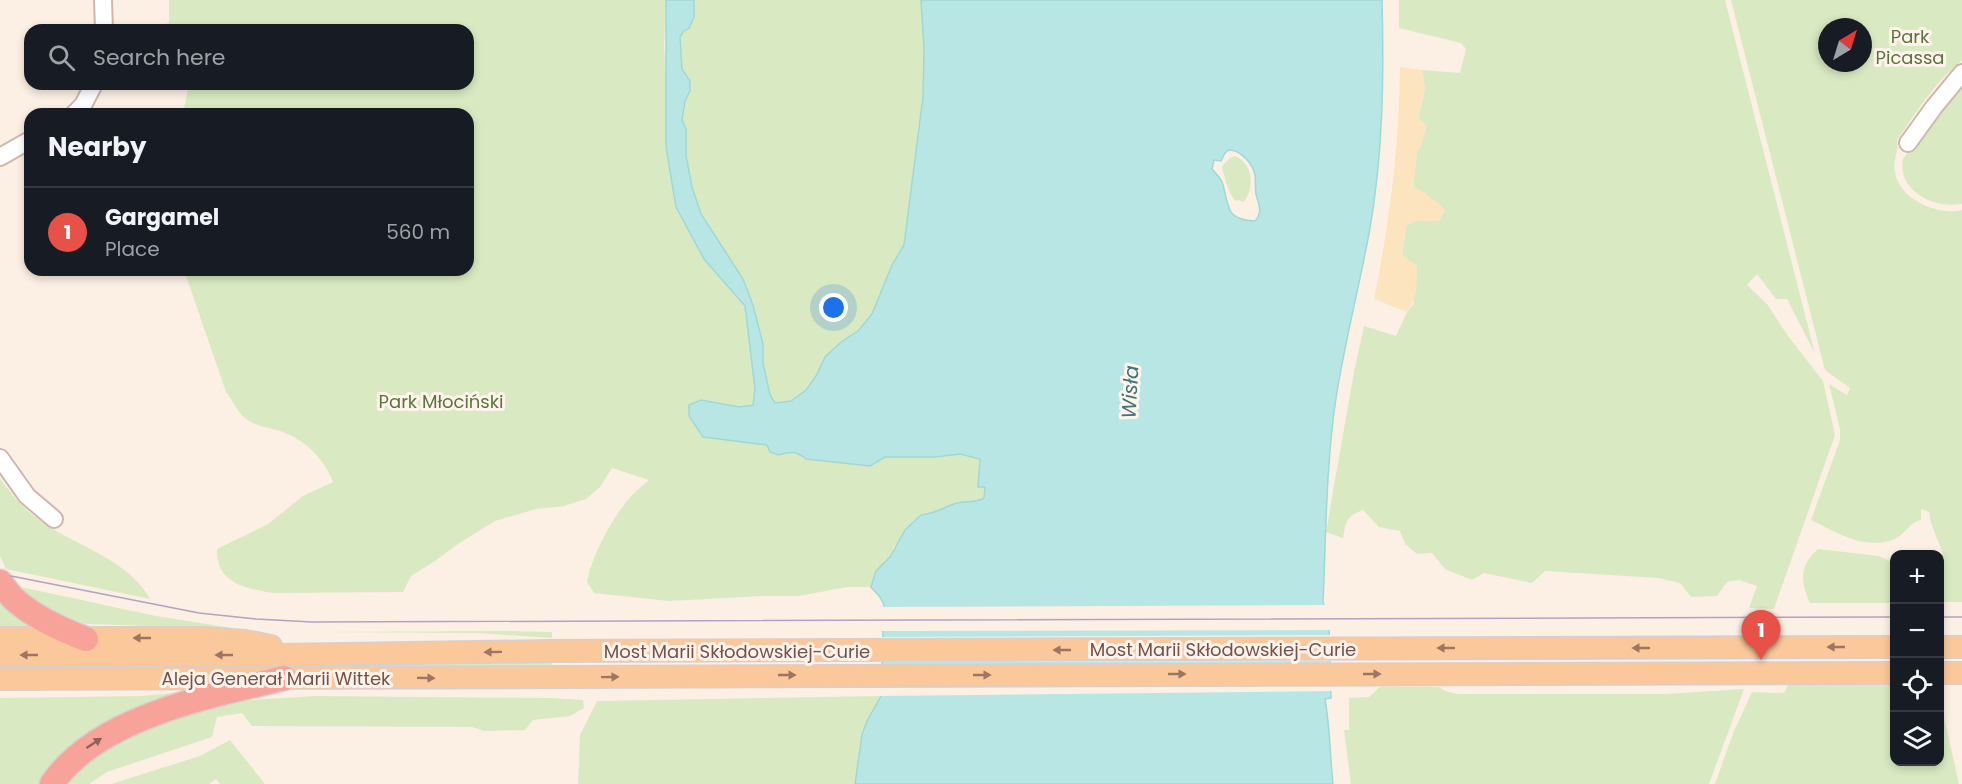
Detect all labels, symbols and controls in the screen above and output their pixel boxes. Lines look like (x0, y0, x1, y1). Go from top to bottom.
north arrow (1818, 18, 1872, 72)
search box (24, 24, 474, 90)
park label: Park Picassa (1876, 24, 1944, 70)
icon: search (45, 41, 78, 74)
text: Search here (93, 42, 226, 73)
text: Nearby (48, 129, 146, 165)
text: Gargamel (105, 202, 219, 233)
text: 1 (64, 218, 71, 246)
text: 560 m (386, 218, 450, 246)
text: Place (105, 235, 160, 263)
your location (819, 293, 848, 322)
water label: Wisła (1115, 365, 1145, 419)
park label: Park Młociński (379, 389, 503, 414)
map controls (1890, 550, 1944, 766)
button: + (1890, 550, 1944, 604)
button: − (1890, 604, 1944, 658)
pin: 1 (1742, 610, 1780, 660)
one-way arrow (133, 633, 152, 643)
street label: Most Marii Skłodowskiej-Curie (1090, 637, 1356, 662)
street label: Most Marii Skłodowskiej-Curie (604, 639, 870, 664)
one-way arrow (1827, 642, 1846, 652)
one-way arrow (1437, 643, 1456, 653)
one-way arrow (1632, 643, 1651, 653)
one-way arrow (1053, 645, 1072, 655)
one-way arrow (484, 647, 503, 657)
one-way arrow (20, 650, 39, 660)
one-way arrow (215, 650, 234, 660)
button: locate (1890, 658, 1944, 712)
street label: Aleja Generał Marii Wittek (162, 666, 391, 691)
one-way arrow (1167, 669, 1186, 679)
one-way arrow (1362, 669, 1381, 679)
one-way arrow (777, 670, 796, 680)
one-way arrow (972, 670, 991, 680)
one-way arrow (601, 672, 620, 681)
one-way arrow (417, 674, 436, 683)
button: layers (1890, 712, 1944, 766)
one-way arrow (85, 738, 102, 749)

